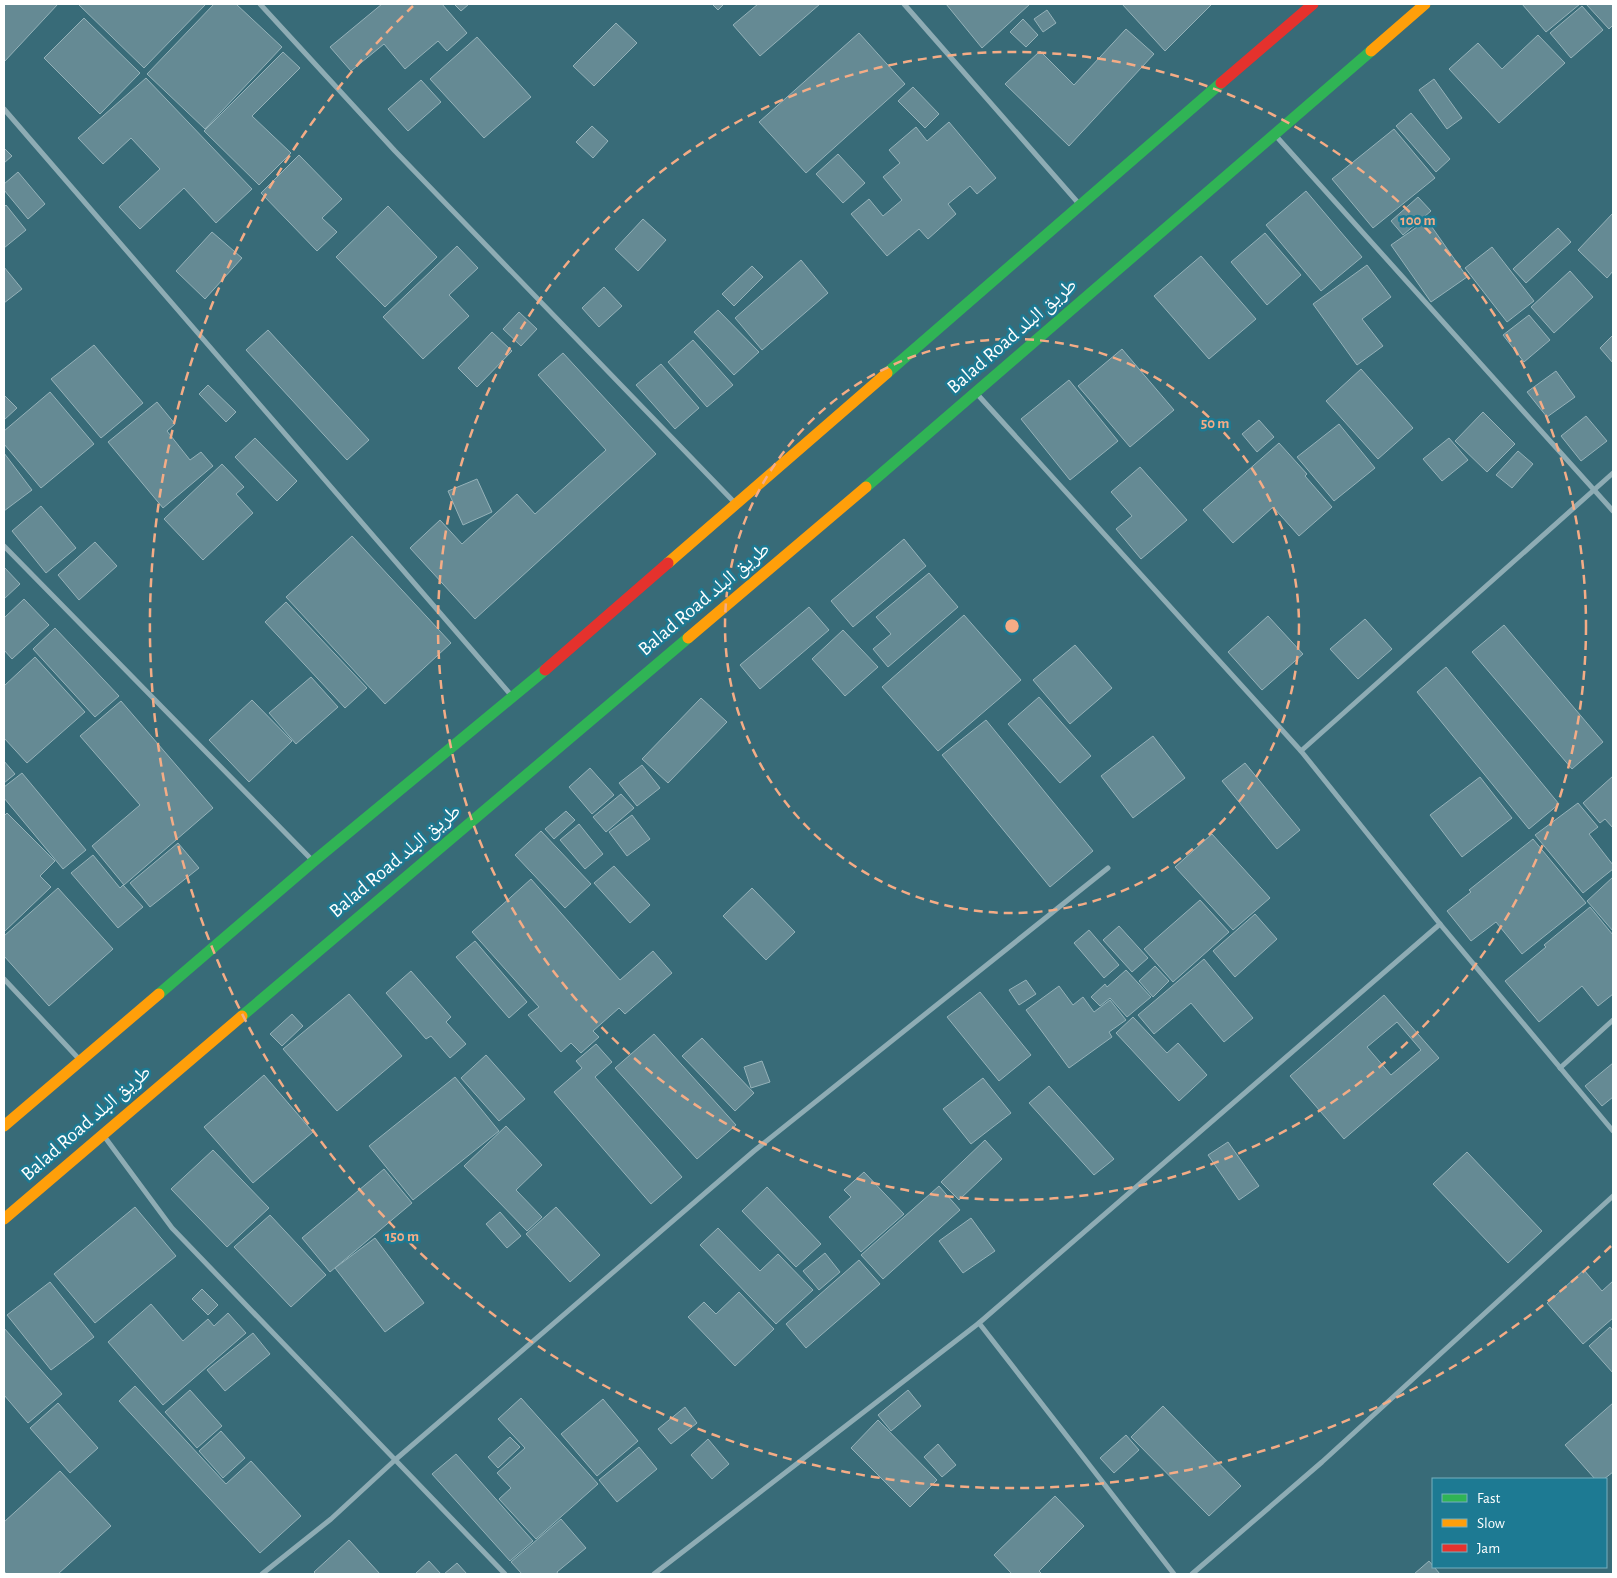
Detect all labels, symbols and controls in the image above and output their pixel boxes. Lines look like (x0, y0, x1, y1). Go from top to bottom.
text: 100 m (1400, 213, 1436, 228)
street label: Balad Road طريق البلد (943, 275, 1081, 398)
text: 50 m (1201, 416, 1229, 431)
street label: Balad Road طريق البلد (635, 539, 774, 660)
centre of rings (1003, 617, 1021, 635)
street label: Balad Road طريق البلد (326, 801, 465, 922)
street label: Balad Road طريق البلد (17, 1062, 155, 1185)
text: 150 m (385, 1229, 419, 1244)
legend (1432, 1478, 1607, 1568)
text: Fast (1477, 1491, 1501, 1506)
text: Slow (1477, 1516, 1505, 1531)
text: Jam (1477, 1541, 1500, 1556)

